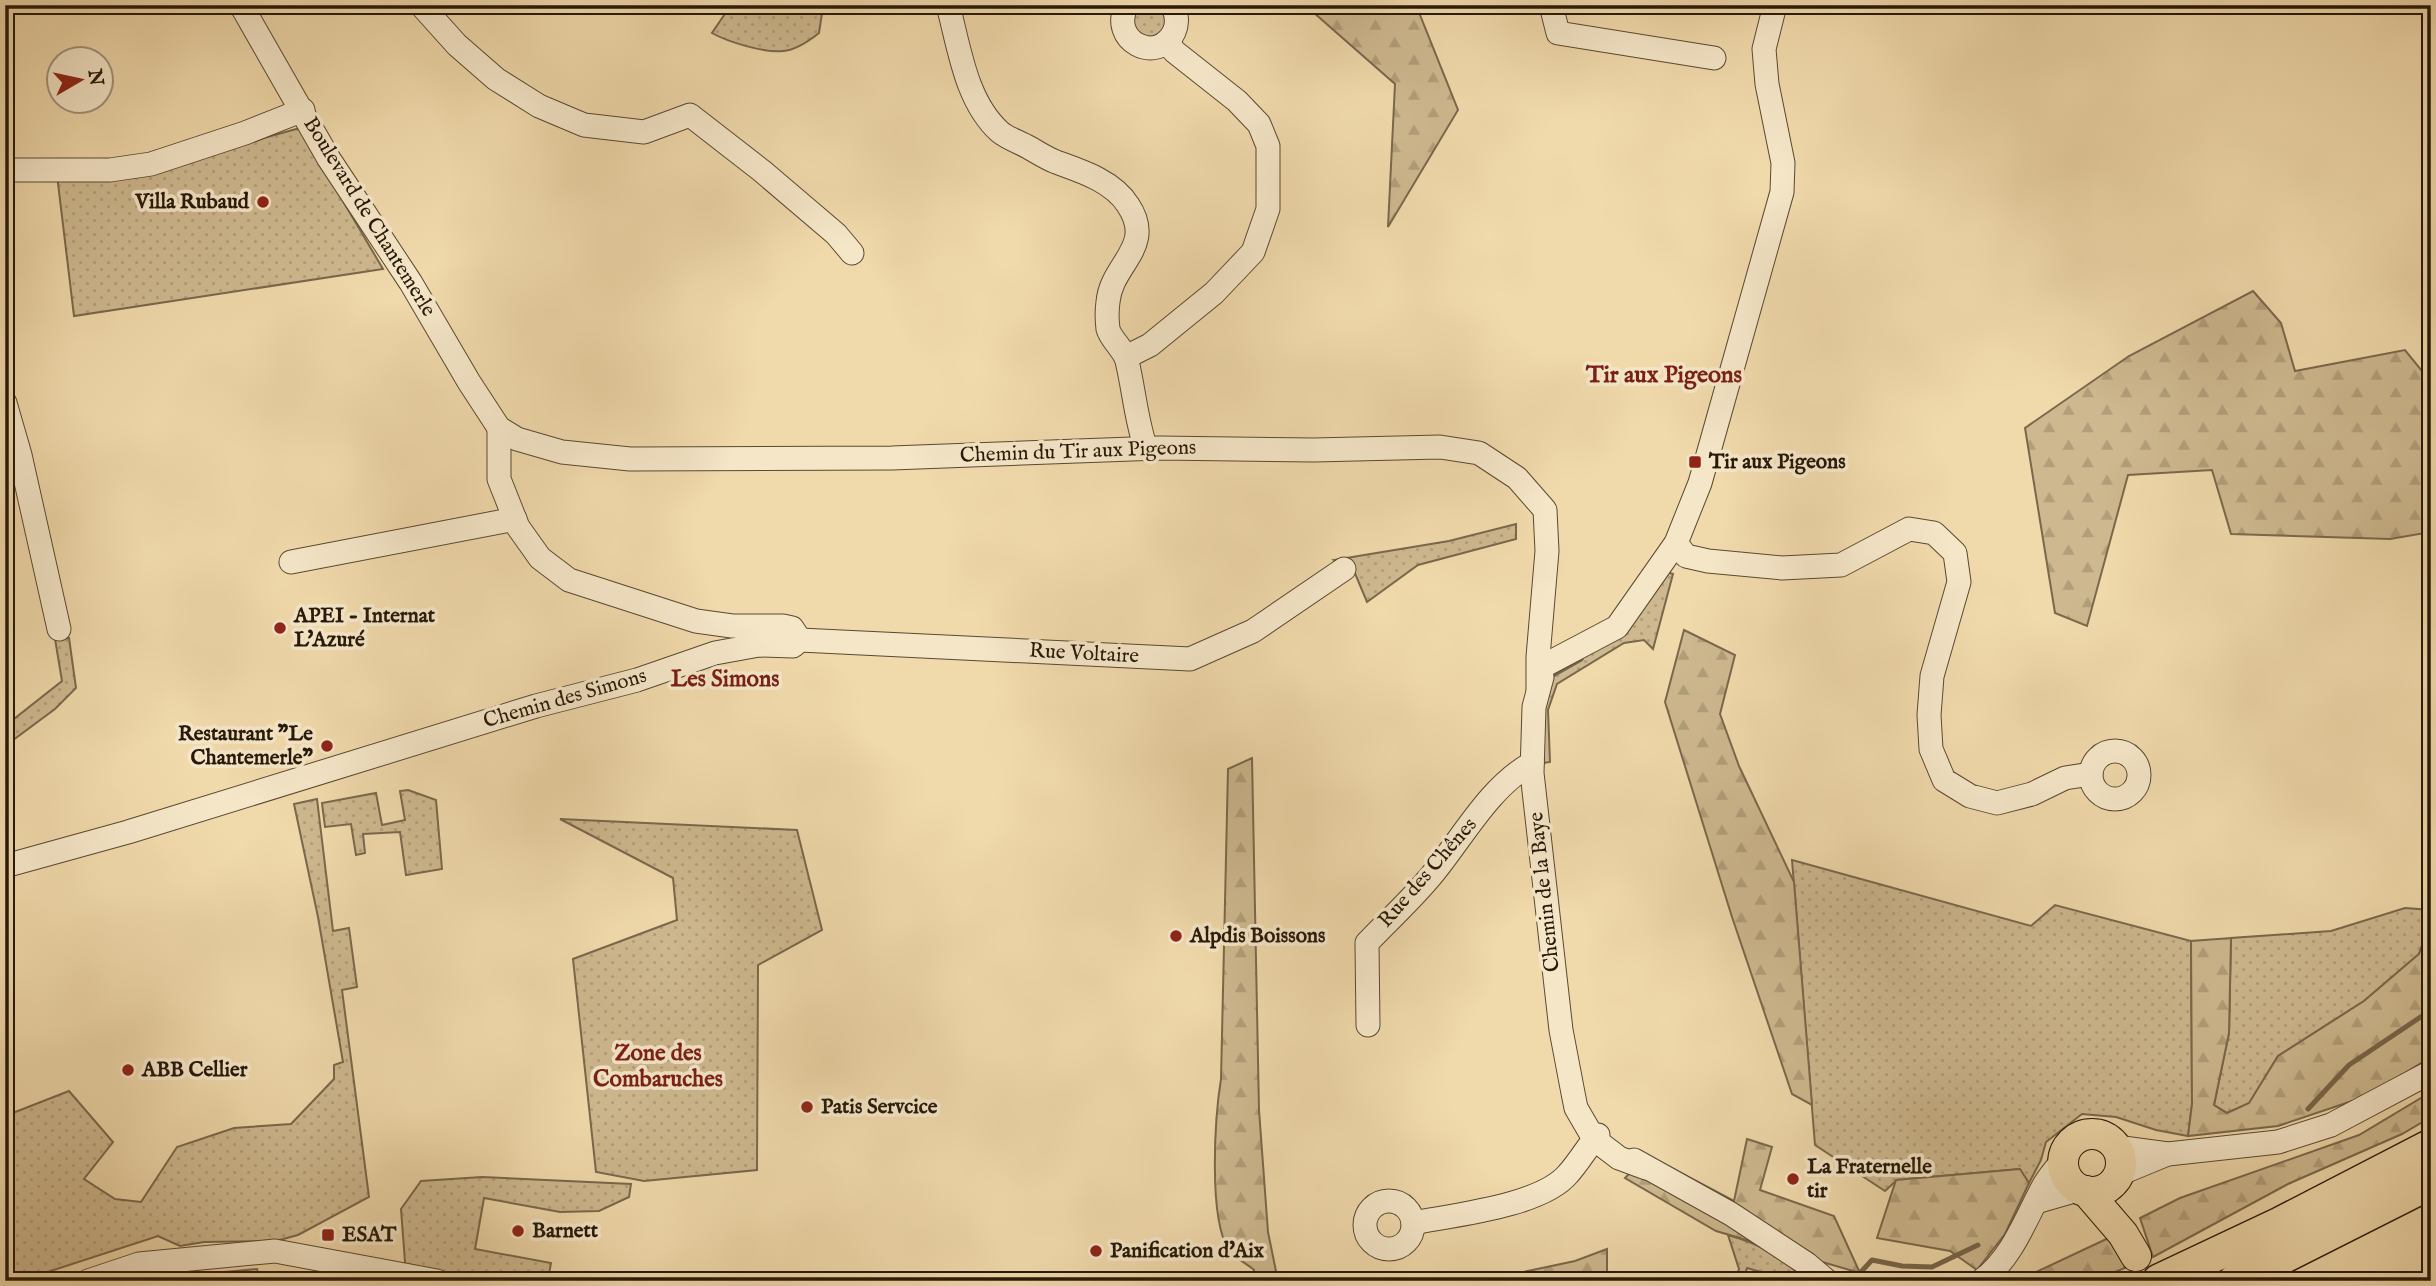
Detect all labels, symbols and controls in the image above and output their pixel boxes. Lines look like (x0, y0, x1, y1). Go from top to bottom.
north arrow (46, 46, 116, 116)
text: N (82, 67, 108, 88)
street label: Boulevard de Chantemerle (296, 112, 442, 322)
place label: Villa Rubaud (134, 189, 250, 216)
marker: Villa Rubaud (255, 194, 271, 210)
district label: Tir aux Pigeons (1585, 360, 1743, 391)
street label: Chemin du Tir aux Pigeons (959, 434, 1197, 470)
place label: Tir aux Pigeons (1708, 449, 1846, 476)
marker: Tir aux Pigeons (1687, 454, 1703, 470)
place label: APEI - Internat L'Azuré (293, 603, 436, 654)
marker: APEI - Internat L'Azuré (272, 620, 288, 636)
street label: Rue Voltaire (1028, 638, 1140, 670)
street label: Chemin des Simons (480, 663, 650, 735)
district label: Les Simons (671, 665, 779, 694)
place label: Restaurant "Le Chantemerle" (178, 721, 314, 772)
marker: Restaurant "Le Chantemerle" (319, 738, 335, 754)
street label: Chemin de la Baye (1523, 810, 1567, 973)
street label: Rue des Chênes (1373, 812, 1483, 934)
place label: Alpdis Boissons (1189, 923, 1325, 950)
marker: Alpdis Boissons (1168, 928, 1184, 944)
district label: Zone des Combaruches (593, 1039, 723, 1094)
place label: ABB Cellier (141, 1057, 248, 1084)
marker: ABB Cellier (120, 1062, 136, 1078)
place label: Patis Servcice (821, 1094, 938, 1121)
marker: Patis Servcice (799, 1099, 815, 1115)
place label: La Fraternelle tir (1806, 1154, 1932, 1205)
marker: La Fraternelle tir (1785, 1171, 1801, 1187)
place label: Barnett (532, 1218, 599, 1245)
place label: ESAT (342, 1222, 397, 1249)
marker: Barnett (510, 1223, 526, 1239)
marker: ESAT (320, 1227, 336, 1243)
place label: Panification d'Aix (1110, 1238, 1265, 1265)
marker: Panification d'Aix (1088, 1243, 1104, 1259)

